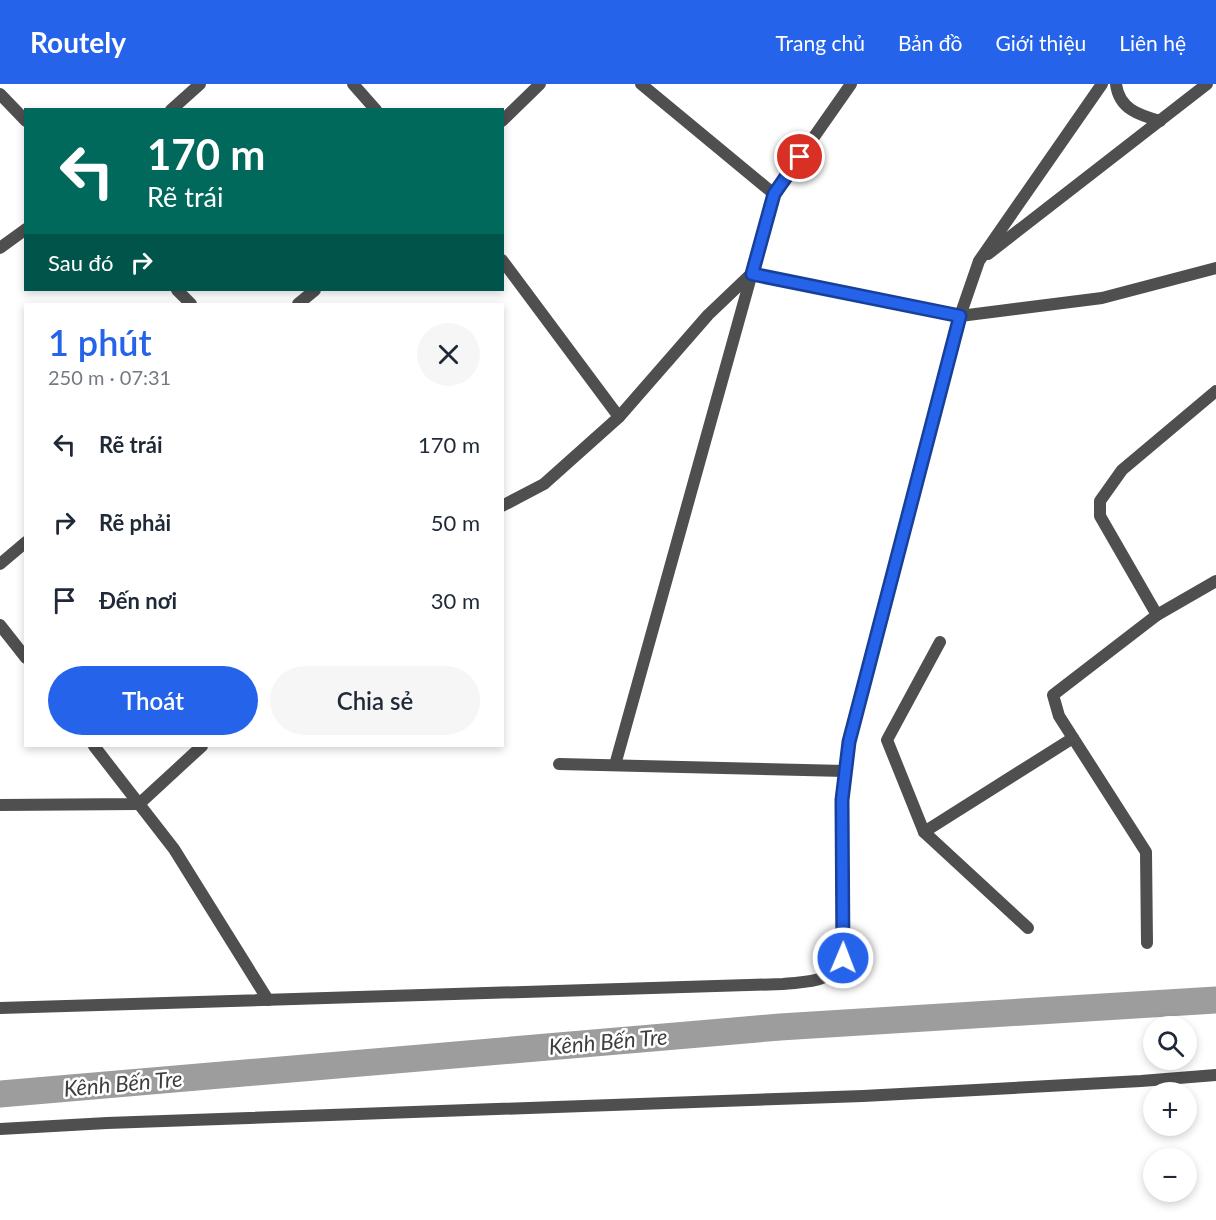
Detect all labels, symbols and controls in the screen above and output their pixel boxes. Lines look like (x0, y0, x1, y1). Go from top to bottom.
text: Routely (30, 25, 126, 59)
text: Trang chủ (775, 30, 865, 55)
text: Bản đồ (898, 30, 963, 55)
text: Giới thiệu (996, 30, 1086, 55)
text: Liên hệ (1119, 30, 1186, 55)
text: 170 m (147, 129, 265, 179)
pin (774, 131, 825, 182)
icon: left (48, 132, 126, 210)
icon: arrive (783, 140, 816, 173)
text: Rẽ trái (147, 180, 223, 213)
icon: right (125, 246, 158, 279)
text: Sau đó (48, 249, 113, 276)
text: 1 phút (48, 320, 152, 364)
button: close (417, 323, 480, 386)
text: 250 m · 07:31 (48, 365, 171, 389)
icon: left (48, 428, 81, 461)
text: Rẽ trái (99, 431, 163, 458)
text: 170 m (418, 431, 480, 458)
icon: right (48, 506, 81, 539)
text: Rẽ phải (99, 509, 171, 536)
text: 50 m (431, 509, 480, 536)
icon: arrive (48, 584, 81, 617)
text: Đến nơi (99, 587, 177, 614)
text: 30 m (431, 587, 480, 614)
button: Thoát (48, 666, 258, 735)
button: Chia sẻ (270, 666, 480, 735)
position arrow (811, 926, 875, 990)
map controls (1143, 1016, 1197, 1202)
button: search (1143, 1016, 1197, 1070)
water label: Kênh Bến Tre (547, 1022, 669, 1060)
water label: Kênh Bến Tre (62, 1064, 184, 1102)
button: + (1143, 1082, 1197, 1136)
button: − (1143, 1148, 1197, 1202)

